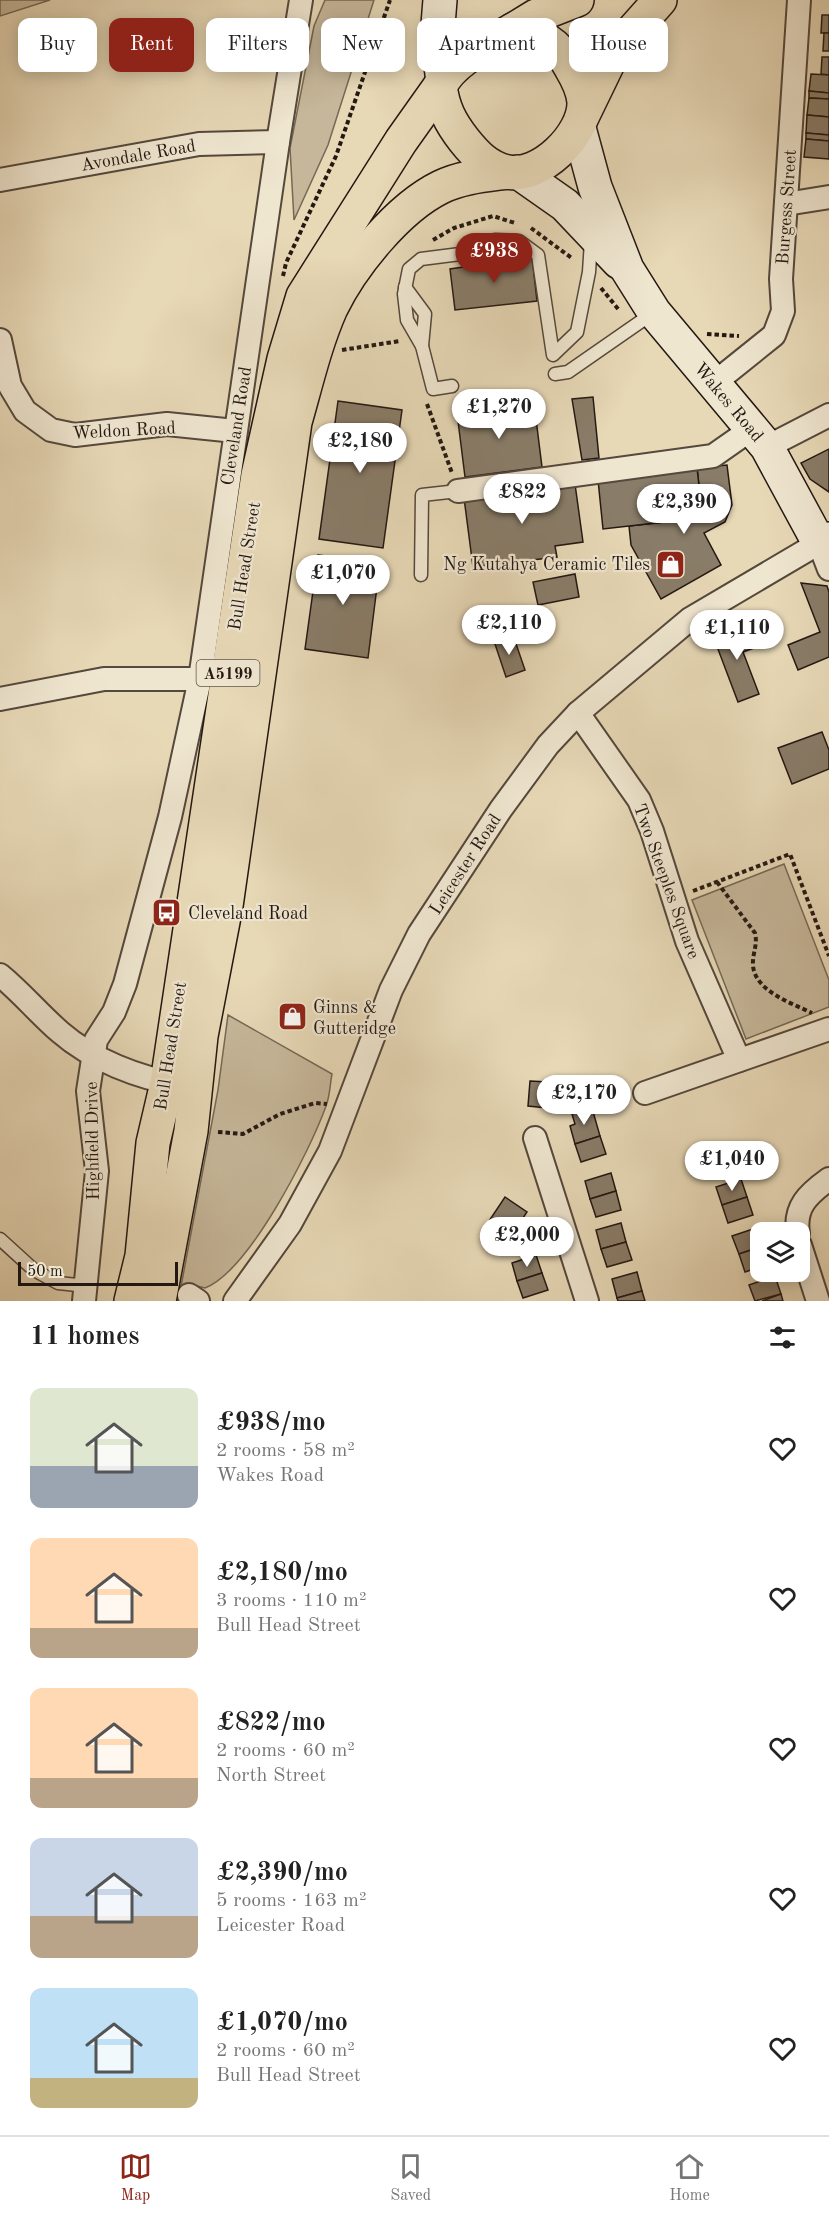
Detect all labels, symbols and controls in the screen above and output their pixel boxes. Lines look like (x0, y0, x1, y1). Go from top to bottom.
chip: Buy (18, 18, 97, 72)
chip: Rent (109, 18, 194, 72)
chip: Filters (206, 18, 309, 72)
chip: New (321, 18, 405, 72)
chip: Apartment (417, 18, 557, 72)
chip: House (569, 18, 668, 72)
street label: Avondale Road (79, 137, 197, 175)
street label: Burgess Street (774, 149, 800, 265)
pin: £938 (458, 233, 530, 284)
text: £938 (469, 242, 519, 262)
street label: Wakes Road (690, 360, 766, 446)
street label: Cleveland Road (219, 365, 255, 487)
pin: £1,270 (450, 389, 548, 440)
text: £1,270 (466, 398, 532, 418)
street label: Weldon Road (72, 419, 176, 443)
pin: £2,180 (311, 423, 409, 474)
text: £2,180 (327, 432, 393, 452)
pin: £822 (486, 474, 558, 525)
text: £822 (497, 483, 547, 503)
pin: £2,390 (635, 484, 733, 535)
text: £2,390 (651, 493, 717, 513)
street label: Bull Head Street (226, 500, 264, 632)
shop icon: Ng Kutahya Ceramic Tiles (655, 548, 687, 580)
pin: £1,070 (294, 555, 392, 606)
place label: Ng Kutahya Ceramic Tiles (443, 556, 650, 574)
text: £1,070 (310, 564, 376, 584)
pin: £2,110 (460, 605, 558, 656)
pin: £1,110 (688, 610, 786, 661)
text: £2,110 (476, 614, 542, 634)
text: £1,110 (704, 619, 770, 639)
road number: A5199 (196, 660, 260, 686)
street label: Two Steeples Square (630, 801, 702, 961)
street label: Leicester Road (427, 811, 505, 918)
bus stop icon: Cleveland Road (151, 897, 183, 929)
place label: Cleveland Road (188, 905, 308, 923)
street label: Bull Head Street (152, 980, 190, 1112)
place label: Ginns & Gutteridge (313, 999, 396, 1038)
shop icon: Ginns & Gutteridge (276, 1001, 308, 1033)
pin: £2,170 (535, 1075, 633, 1126)
street label: Highfield Drive (83, 1081, 103, 1201)
text: £2,170 (551, 1084, 617, 1104)
pin: £1,040 (683, 1141, 781, 1192)
text: £1,040 (699, 1150, 765, 1170)
pin: £2,000 (478, 1217, 576, 1268)
map controls (750, 1222, 810, 1282)
button: layers (750, 1222, 810, 1282)
text: £2,000 (494, 1226, 560, 1246)
scale bar (18, 1259, 178, 1286)
text: 50 m (27, 1264, 63, 1280)
icon: filters (766, 1321, 799, 1354)
text: 11 homes (30, 1324, 139, 1350)
text: £938/mo (216, 1410, 326, 1436)
icon: home (78, 1412, 150, 1484)
icon: heart (766, 1432, 799, 1465)
text: 2 rooms · 58 m² (216, 1441, 355, 1461)
text: Wakes Road (216, 1466, 324, 1486)
text: £2,180/mo (216, 1560, 348, 1586)
icon: home (78, 1562, 150, 1634)
icon: heart (766, 1582, 799, 1615)
text: 3 rooms · 110 m² (216, 1591, 366, 1611)
text: Bull Head Street (216, 1616, 361, 1636)
text: £822/mo (216, 1710, 326, 1736)
icon: home (78, 1712, 150, 1784)
icon: heart (766, 1732, 799, 1765)
text: 2 rooms · 60 m² (216, 1741, 355, 1761)
text: North Street (216, 1766, 326, 1786)
text: £2,390/mo (216, 1860, 348, 1886)
icon: home (78, 1862, 150, 1934)
icon: heart (766, 1882, 799, 1915)
text: 5 rooms · 163 m² (216, 1891, 366, 1911)
text: Leicester Road (216, 1916, 345, 1936)
text: £1,070/mo (216, 2010, 348, 2036)
icon: home (78, 2012, 150, 2084)
icon: heart (766, 2032, 799, 2065)
text: 2 rooms · 60 m² (216, 2041, 355, 2061)
text: Bull Head Street (216, 2066, 361, 2086)
tab: Map (119, 2150, 152, 2206)
tab: Saved (390, 2150, 431, 2206)
tab: Home (669, 2150, 710, 2206)

